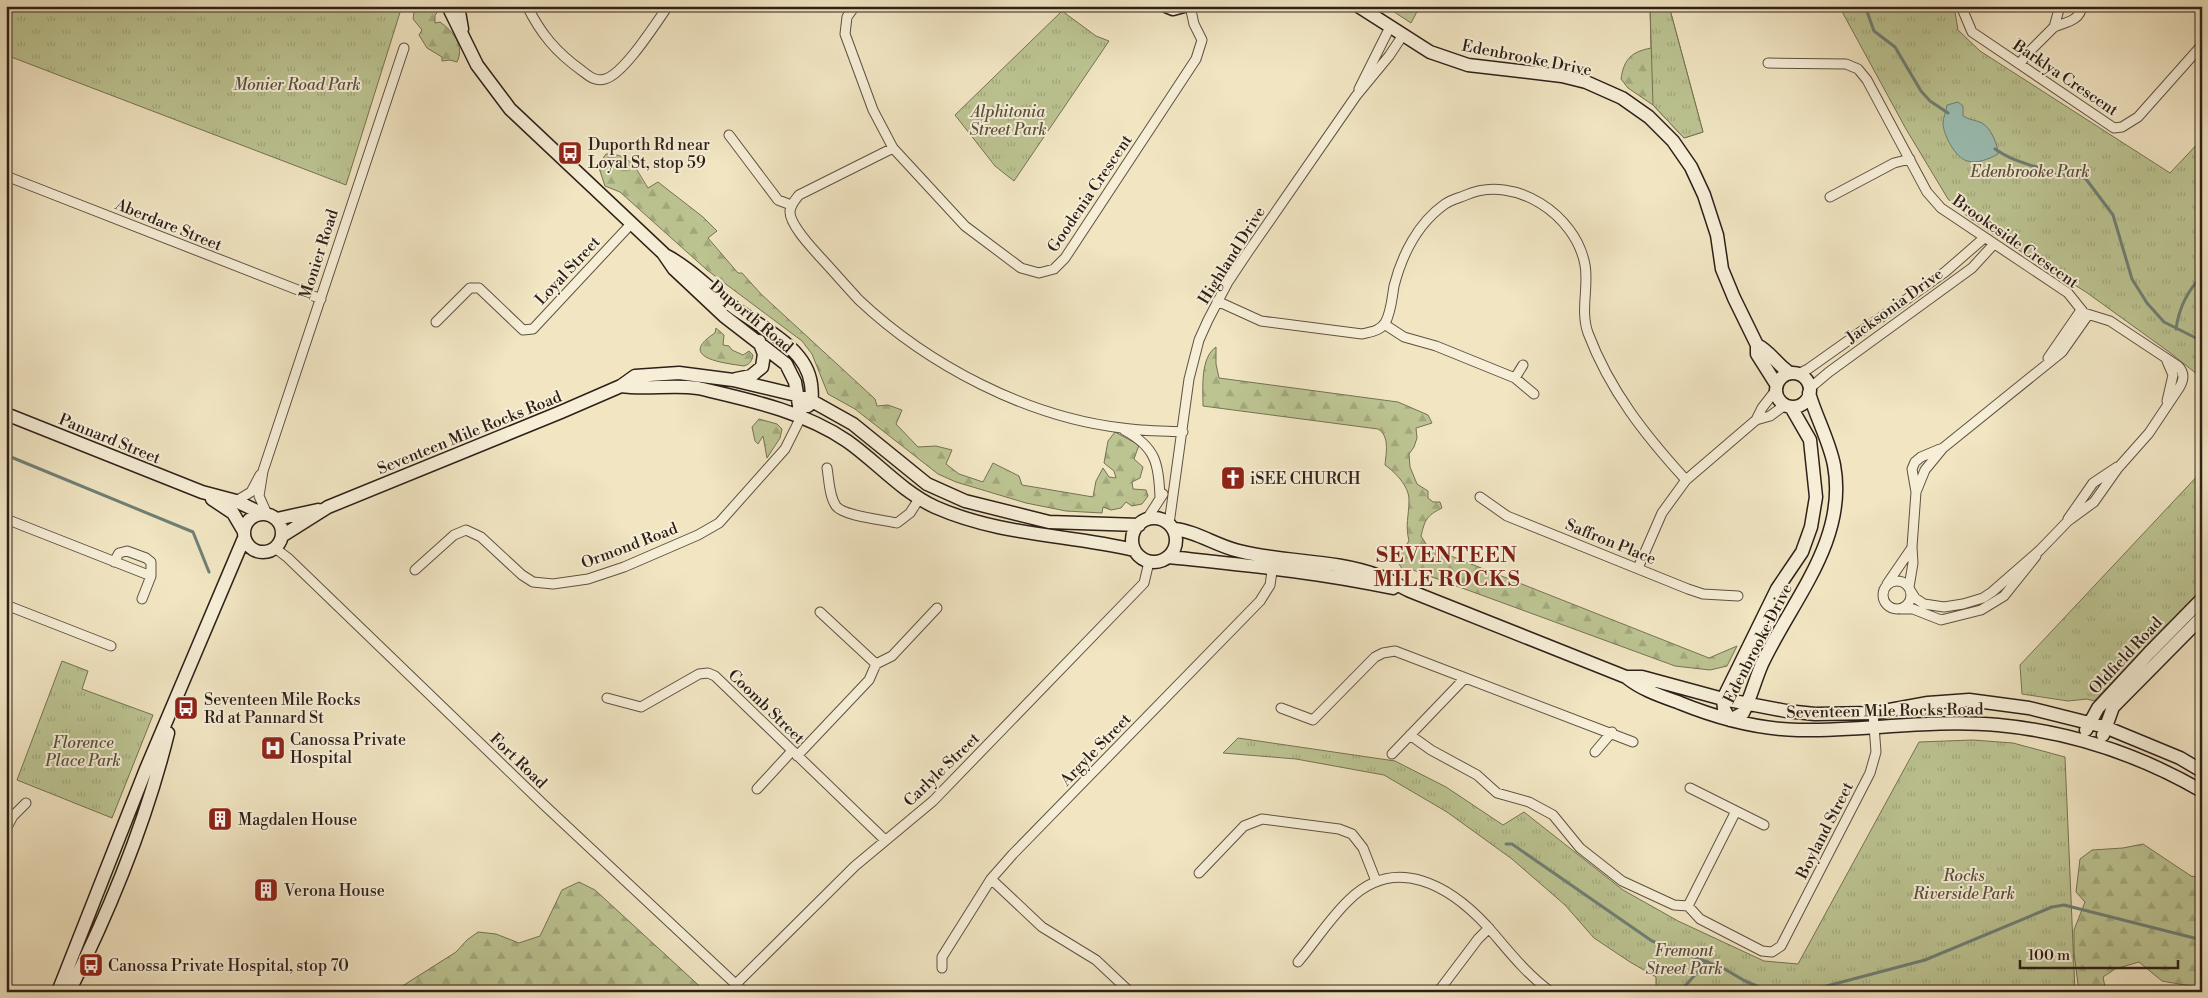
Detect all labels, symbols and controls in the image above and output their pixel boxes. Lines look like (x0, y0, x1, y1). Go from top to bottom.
street label: Barklya Crescent (2008, 35, 2122, 121)
street label: Edenbrooke Drive (1460, 36, 1593, 80)
park label: Monier Road Park (233, 75, 361, 95)
park label: Alphitonia Street Park (969, 102, 1047, 140)
street label: Goodenia Crescent (1043, 131, 1137, 256)
place label: Duporth Rd near Loyal St, stop 59 (588, 135, 710, 173)
bus stop icon: Duporth Rd near Loyal St, stop 59 (557, 140, 583, 166)
park label: Edenbrooke Park (1969, 162, 2090, 182)
street label: Brookeside Crescent (1948, 190, 2083, 293)
street label: Aberdare Street (111, 194, 225, 256)
street label: Highland Drive (1194, 203, 1270, 308)
street label: Monier Road (295, 207, 343, 302)
street label: Loyal Street (531, 232, 605, 309)
street label: Jacksonia Drive (1841, 264, 1947, 348)
street label: Duporth Road (705, 276, 797, 358)
street label: Seventeen Mile Rocks Road (374, 387, 564, 479)
street label: Pannard Street (56, 409, 164, 469)
church icon: iSEE CHURCH (1220, 465, 1246, 491)
place label: iSEE CHURCH (1250, 469, 1361, 489)
street label: Saffron Place (1562, 515, 1659, 569)
street label: Ormond Road (578, 518, 680, 574)
district label: SEVENTEEN MILE ROCKS (1373, 543, 1521, 593)
street label: Edenbrooke Drive (1719, 580, 1797, 707)
street label: Oldfield Road (2085, 613, 2167, 699)
street label: Coomb Street (724, 665, 809, 748)
place label: Seventeen Mile Rocks Rd at Pannard St (204, 690, 361, 728)
bus stop icon: Seventeen Mile Rocks Rd at Pannard St (173, 695, 199, 721)
street label: Seventeen Mile Rocks Road (1786, 699, 1984, 723)
street label: Argyle Street (1055, 709, 1136, 791)
street label: Carlyle Street (900, 728, 984, 811)
street label: Fort Road (486, 729, 551, 793)
place label: Canossa Private Hospital (290, 730, 406, 768)
park label: Florence Place Park (44, 733, 121, 771)
hospital icon: Canossa Private Hospital (260, 735, 286, 761)
street label: Boyland Street (1791, 778, 1858, 883)
building icon: Magdalen House (207, 806, 233, 832)
place label: Magdalen House (238, 810, 357, 830)
park label: Rocks Riverside Park (1912, 866, 2015, 904)
building icon: Verona House (253, 877, 279, 903)
place label: Verona House (283, 881, 385, 901)
scale bar (2020, 938, 2178, 970)
park label: Fremont Street Park (1645, 941, 1723, 979)
text: 100 m (2028, 946, 2070, 965)
bus stop icon: Canossa Private Hospital, stop 70 (78, 952, 104, 978)
place label: Canossa Private Hospital, stop 70 (108, 956, 349, 976)

